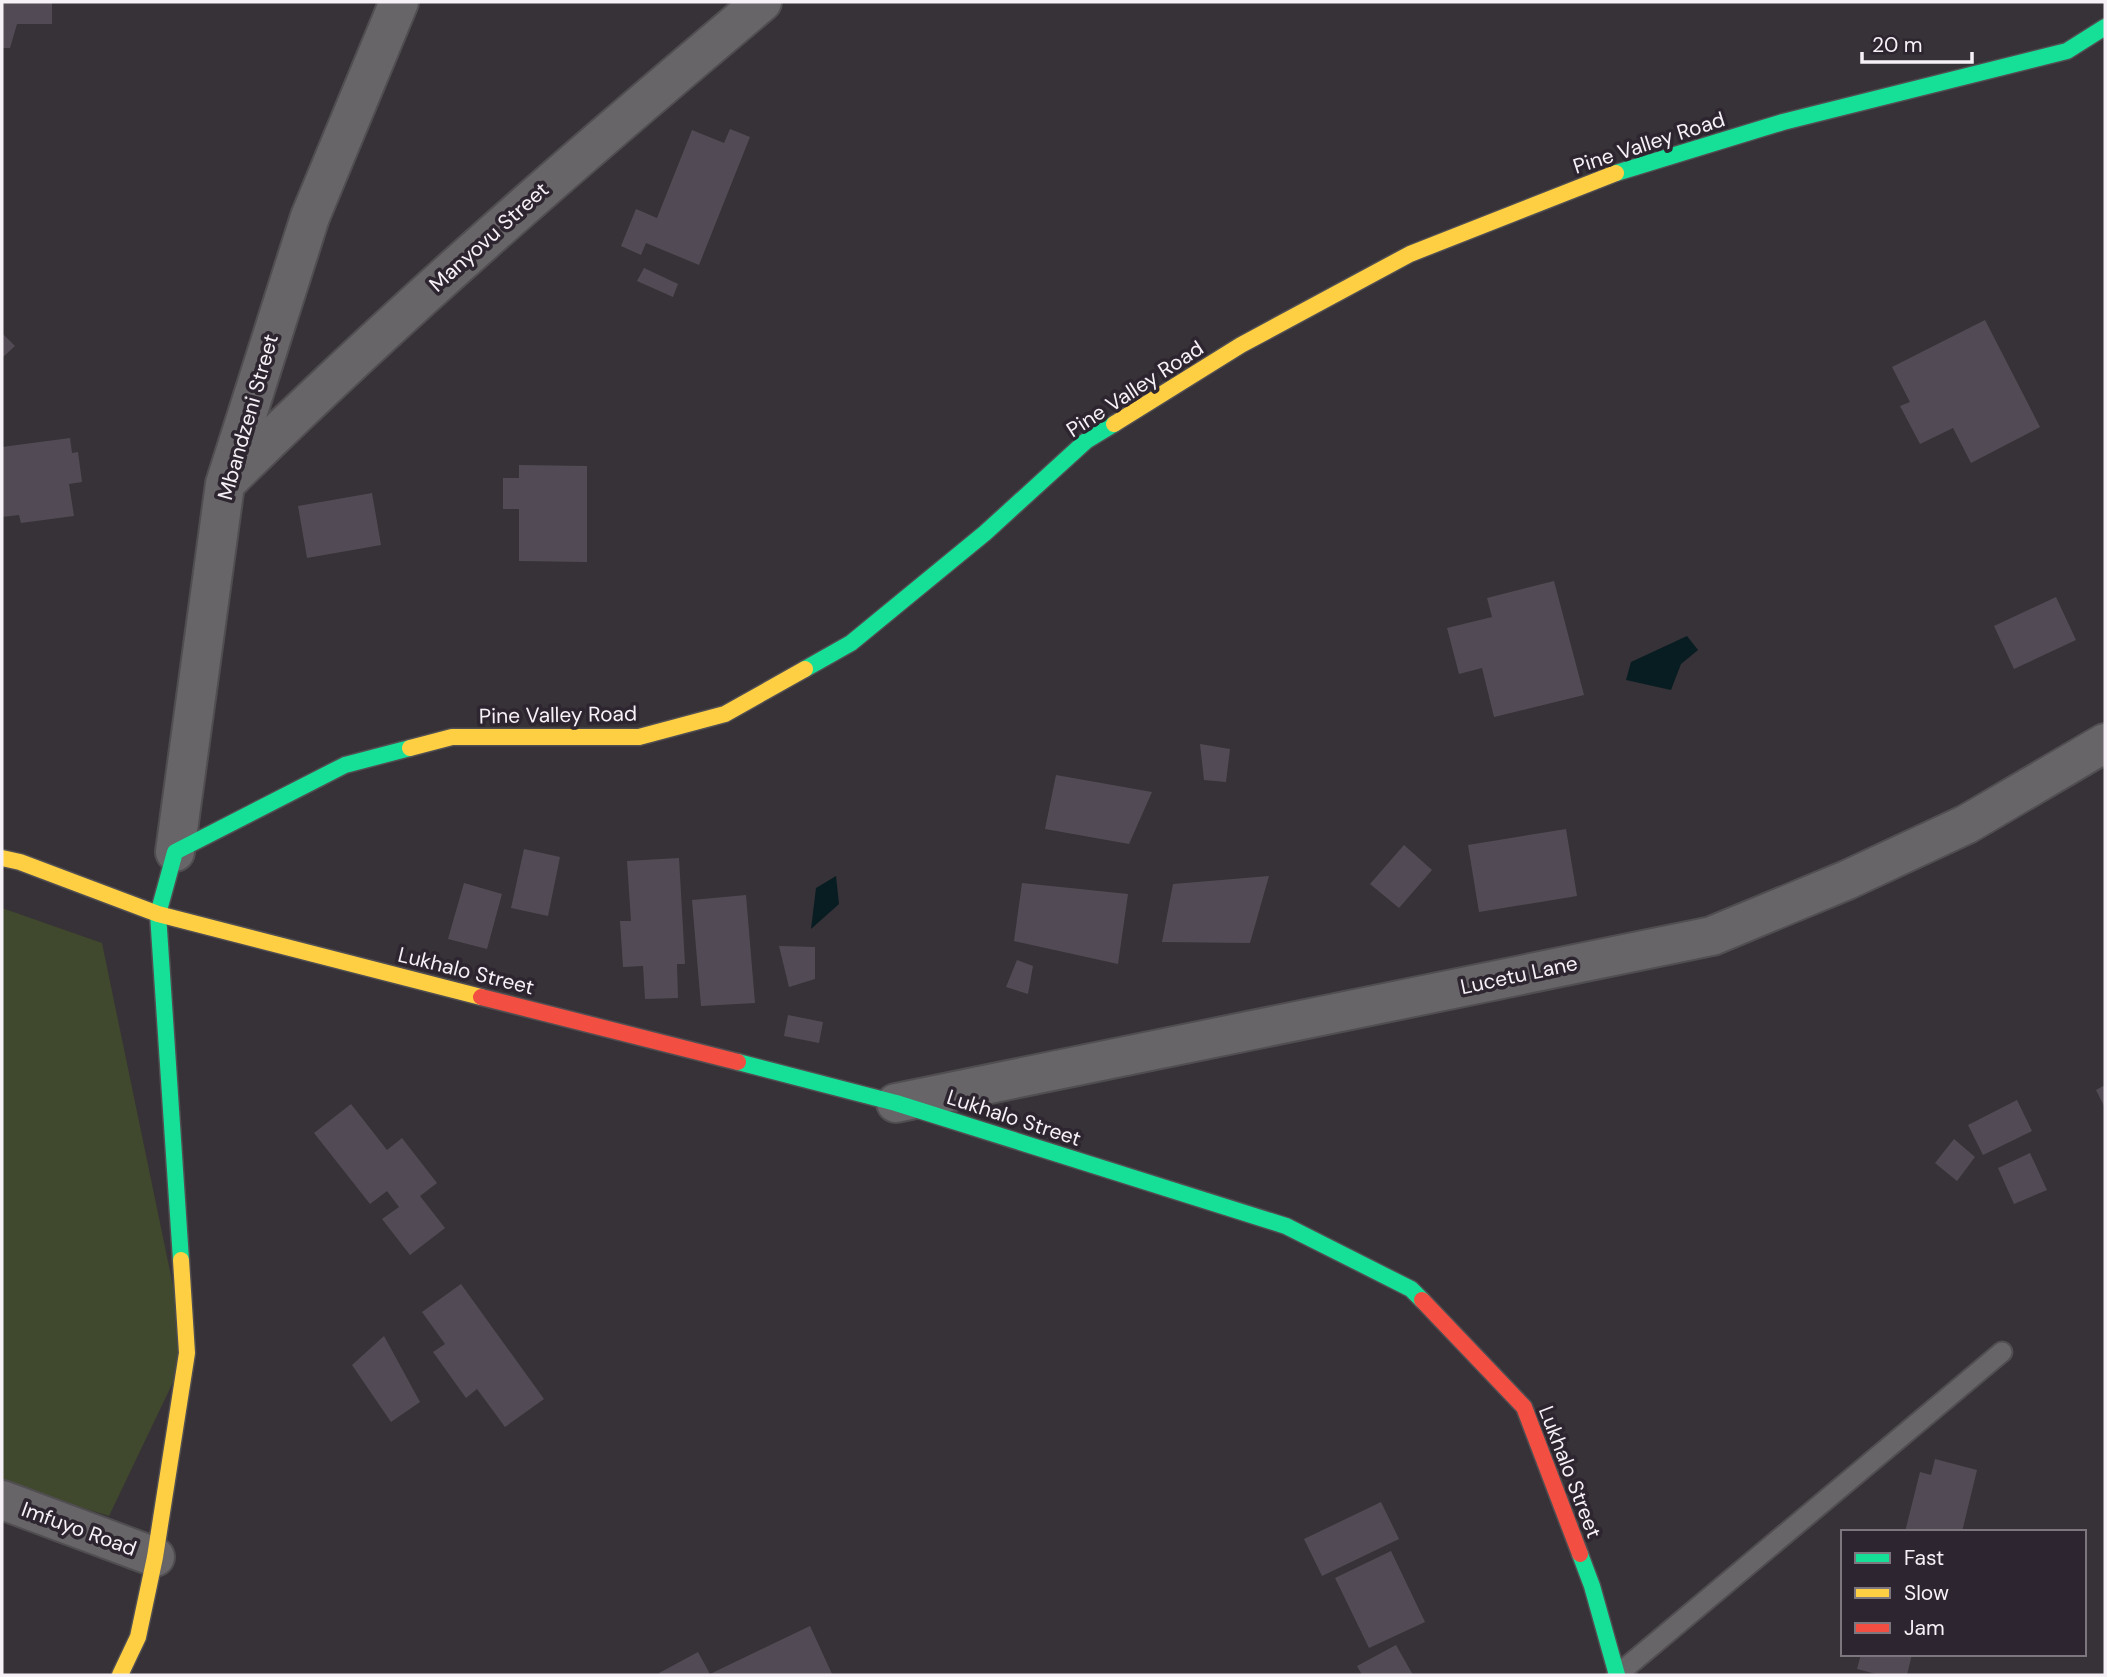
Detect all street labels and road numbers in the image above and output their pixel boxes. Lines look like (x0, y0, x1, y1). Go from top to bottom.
street label: Pine Valley Road (1569, 105, 1729, 181)
street label: Manyovu Street (423, 176, 555, 298)
street label: Mbandzeni Street (211, 331, 285, 503)
street label: Pine Valley Road (1061, 334, 1209, 444)
street label: Pine Valley Road (479, 700, 637, 730)
street label: Lukhalo Street (395, 941, 537, 1001)
street label: Lucetu Lane (1458, 949, 1580, 1001)
street label: Lukhalo Street (943, 1083, 1085, 1153)
street label: Lukhalo Street (1532, 1402, 1608, 1542)
street label: Imfuyo Road (18, 1495, 140, 1563)

